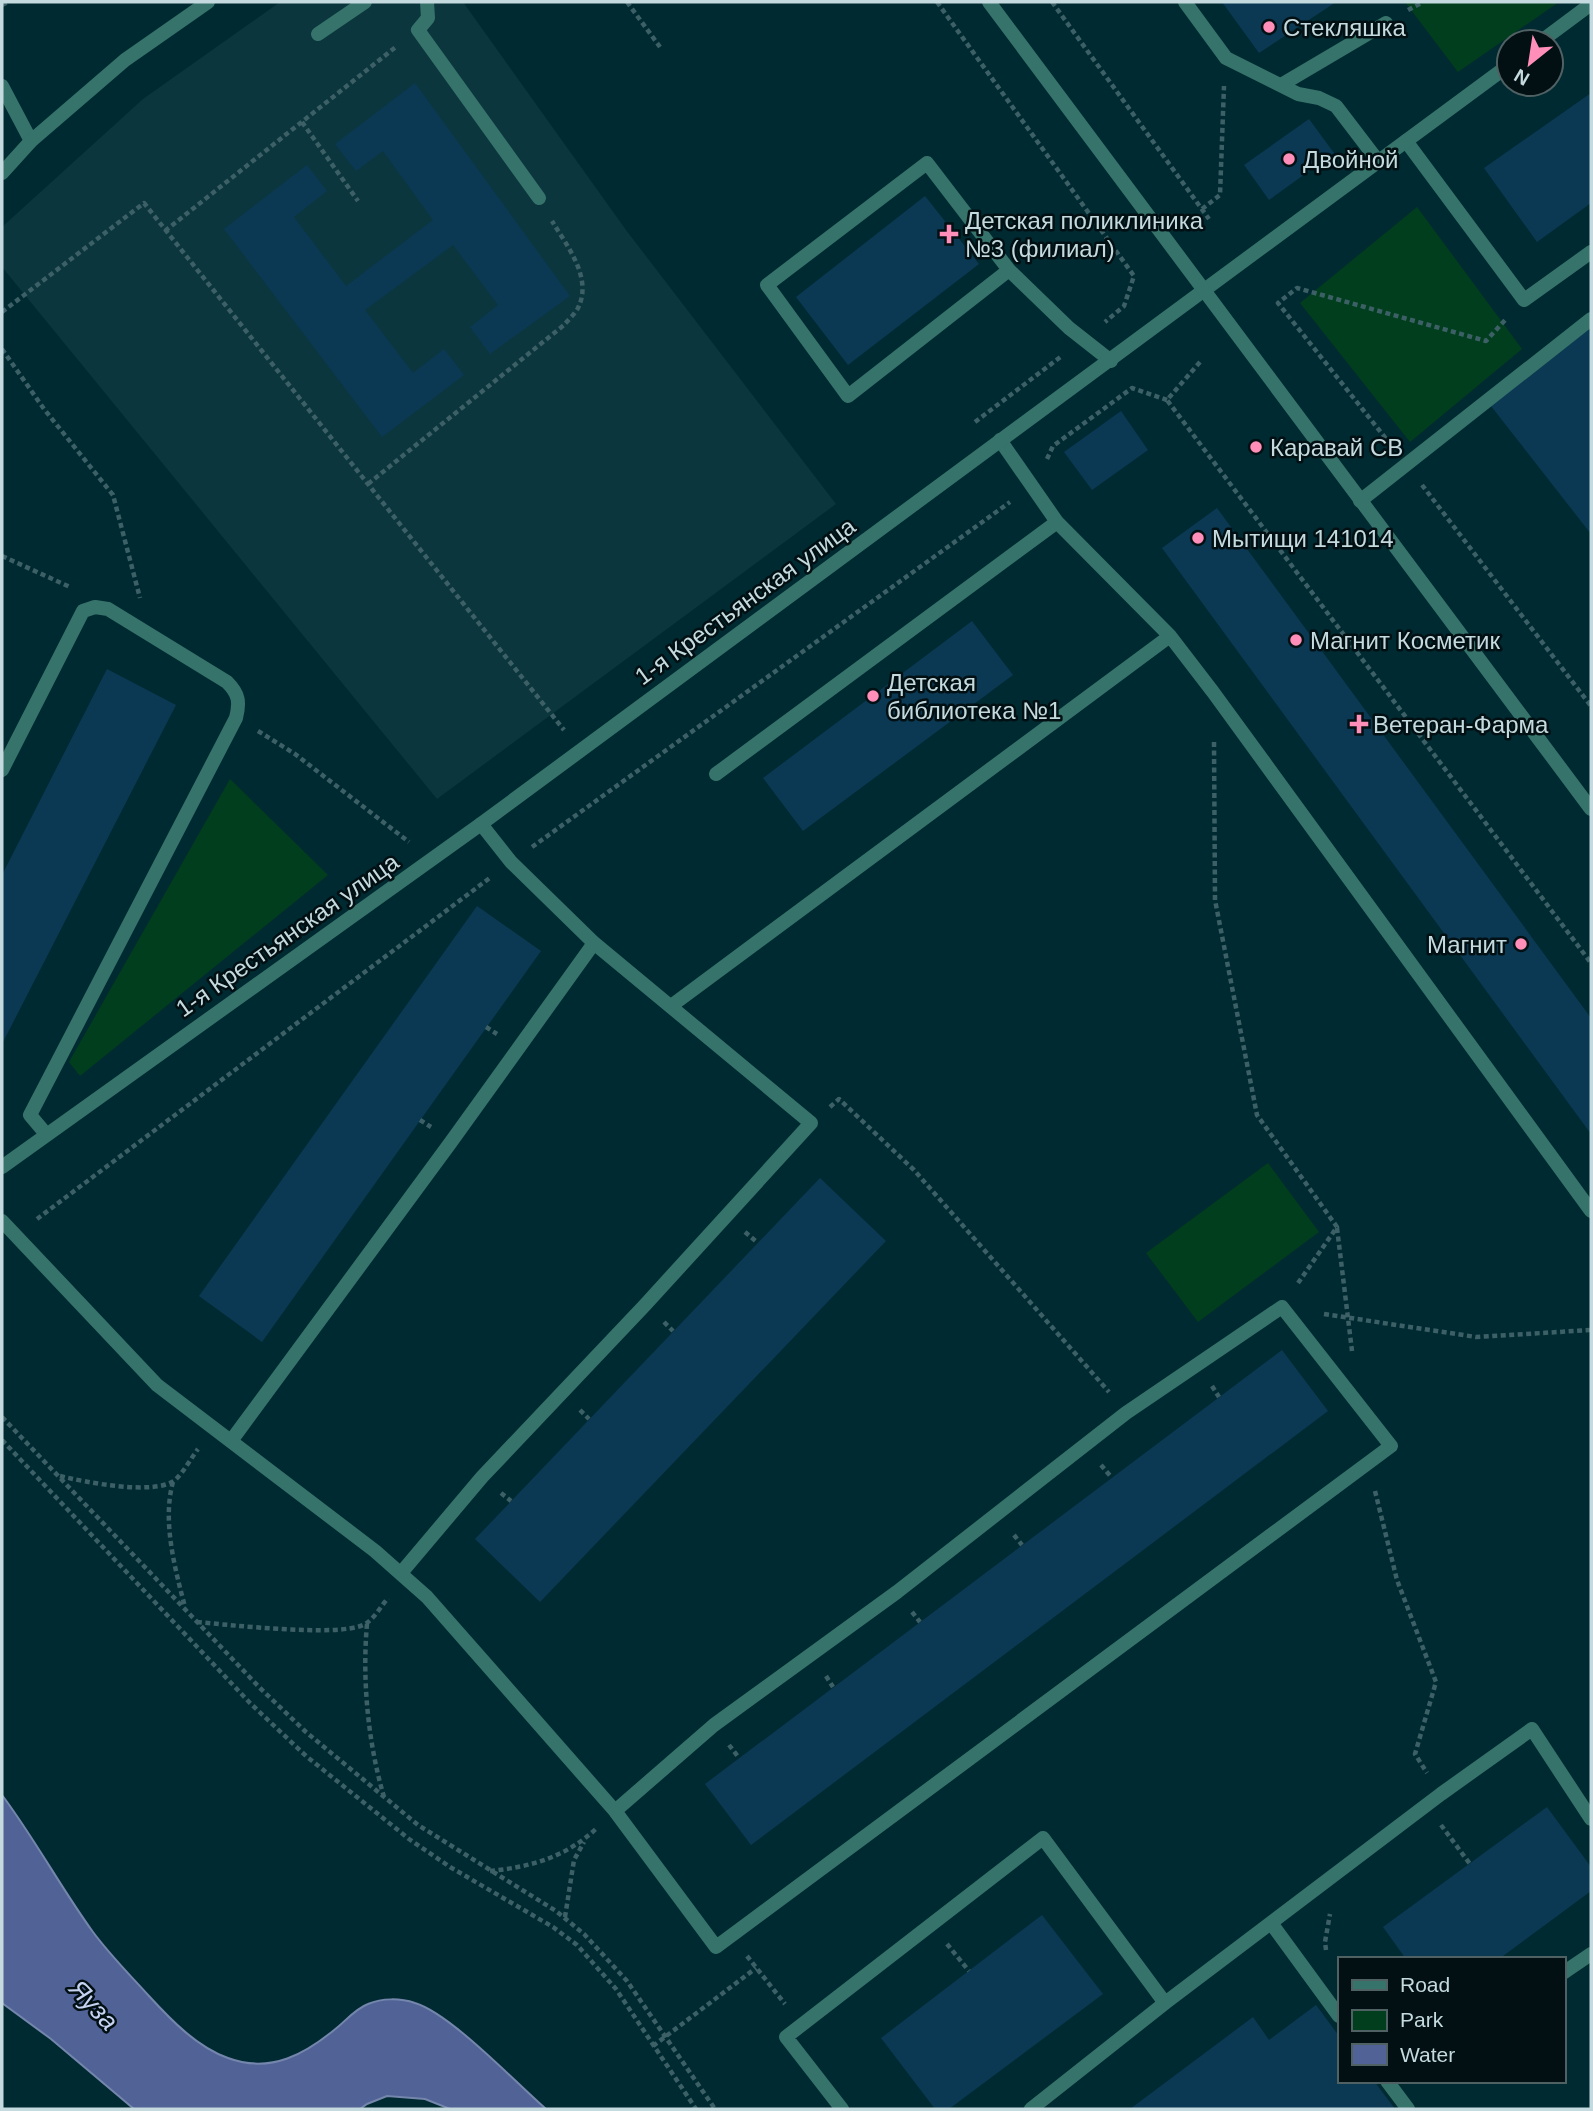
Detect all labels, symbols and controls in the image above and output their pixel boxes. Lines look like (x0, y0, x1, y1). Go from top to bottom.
place label: Стекляшка (1283, 14, 1406, 41)
marker: Стекляшка (1261, 19, 1277, 35)
north arrow (1495, 28, 1565, 98)
text: N (1511, 65, 1533, 90)
place label: Двойной (1303, 146, 1399, 173)
marker: Двойной (1281, 151, 1297, 167)
place label: Детская поликлиника №3 (филиал) (965, 207, 1204, 262)
marker: Детская поликлиника №3 (филиал) (939, 224, 959, 244)
place label: Каравай СВ (1270, 434, 1403, 461)
marker: Каравай СВ (1248, 439, 1264, 455)
street label: 1-я Крестьянская улица (630, 512, 861, 690)
place label: Мытищи 141014 (1212, 525, 1394, 552)
marker: Мытищи 141014 (1190, 530, 1206, 546)
place label: Магнит Косметик (1310, 627, 1500, 654)
marker: Магнит Косметик (1288, 632, 1304, 648)
place label: Детская библиотека №1 (887, 669, 1061, 724)
marker: Детская библиотека №1 (865, 688, 881, 704)
place label: Ветеран-Фарма (1373, 711, 1549, 738)
marker: Ветеран-Фарма (1351, 716, 1367, 732)
street label: 1-я Крестьянская улица (171, 847, 404, 1022)
place label: Магнит (1427, 931, 1507, 958)
marker: Магнит (1513, 936, 1529, 952)
legend (1338, 1957, 1565, 2083)
water label: Яуза (62, 1972, 124, 2036)
text: Road (1400, 1973, 1450, 1996)
text: Park (1400, 2008, 1444, 2031)
text: Water (1400, 2043, 1455, 2066)

